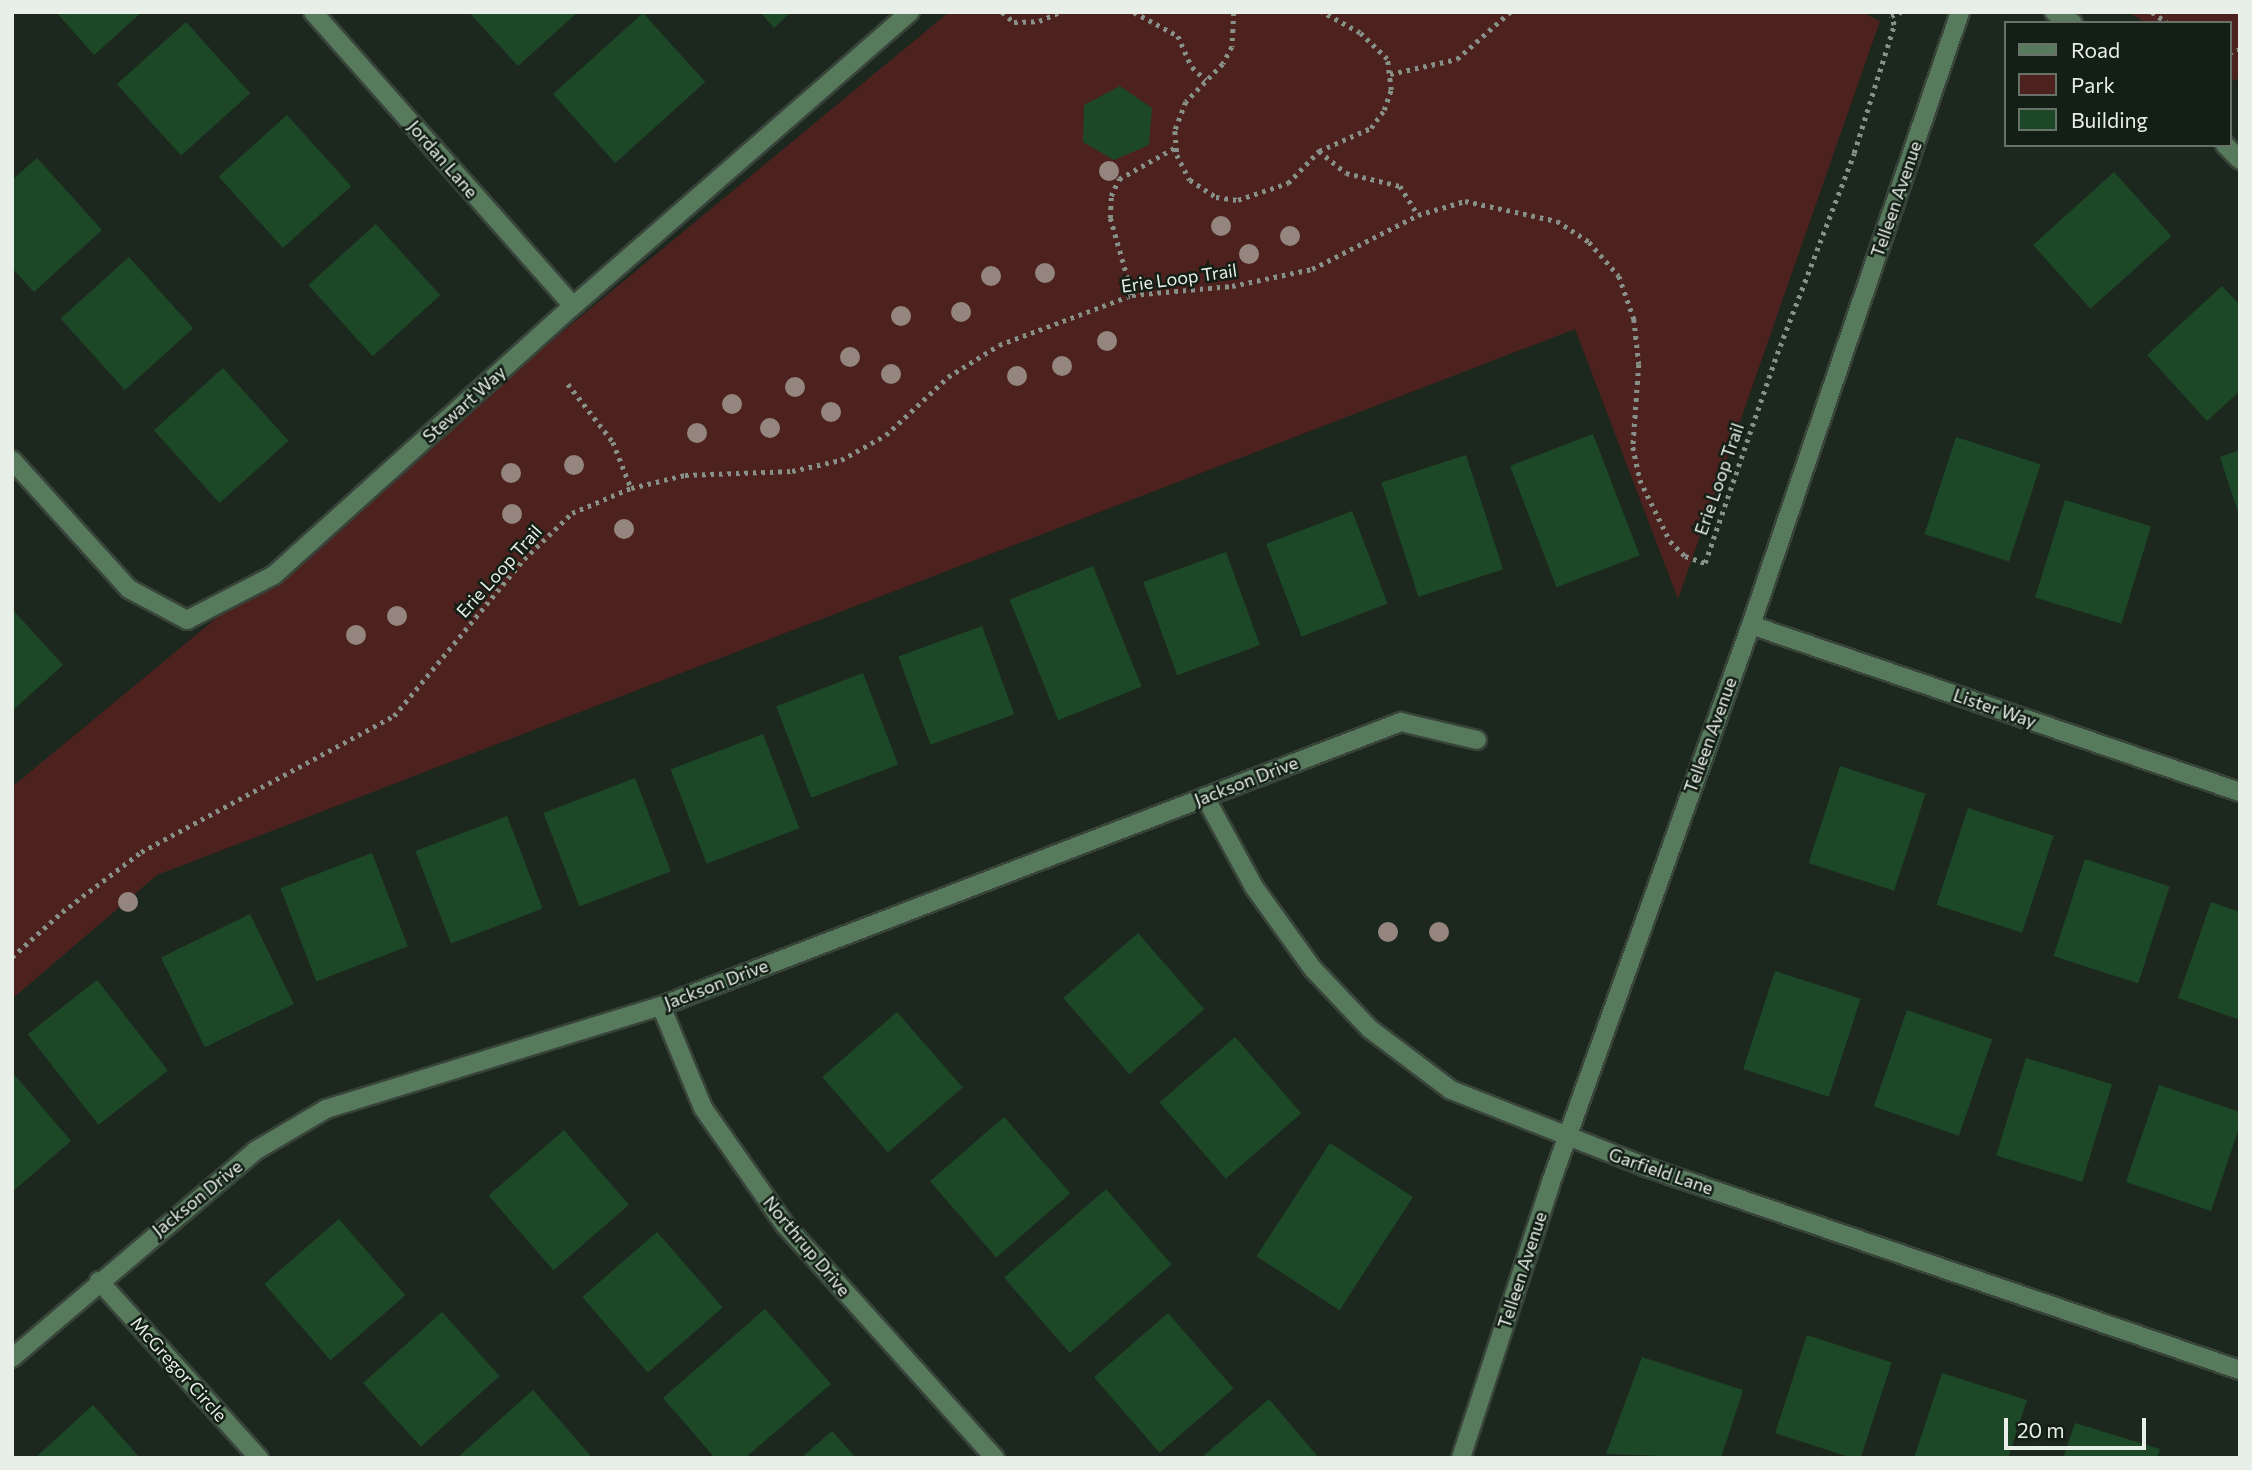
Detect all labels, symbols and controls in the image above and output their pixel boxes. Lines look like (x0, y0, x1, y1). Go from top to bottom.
legend (2004, 21, 2231, 147)
text: Road (2071, 37, 2120, 62)
text: Park (2071, 72, 2115, 97)
text: Building (2071, 107, 2148, 132)
street label: Jordan Lane (403, 116, 483, 202)
street label: Telleen Avenue (1866, 138, 1926, 260)
street label: Erie Loop Trail (1120, 259, 1238, 297)
street label: Stewart Way (418, 361, 510, 447)
street label: Erie Loop Trail (1690, 420, 1748, 538)
street label: Erie Loop Trail (452, 520, 546, 622)
street label: Telleen Avenue (1679, 674, 1741, 796)
street label: Lister Way (1951, 684, 2039, 732)
street label: Jackson Drive (1191, 751, 1301, 811)
street label: Jackson Drive (661, 954, 771, 1014)
street label: Garfield Lane (1606, 1143, 1716, 1199)
street label: Jackson Drive (148, 1155, 246, 1241)
street label: Northrup Drive (759, 1192, 855, 1300)
street label: Telleen Avenue (1493, 1209, 1551, 1331)
street label: McGregor Circle (126, 1312, 232, 1426)
scale bar (2007, 1404, 2149, 1448)
text: 20 m (2017, 1417, 2065, 1442)

